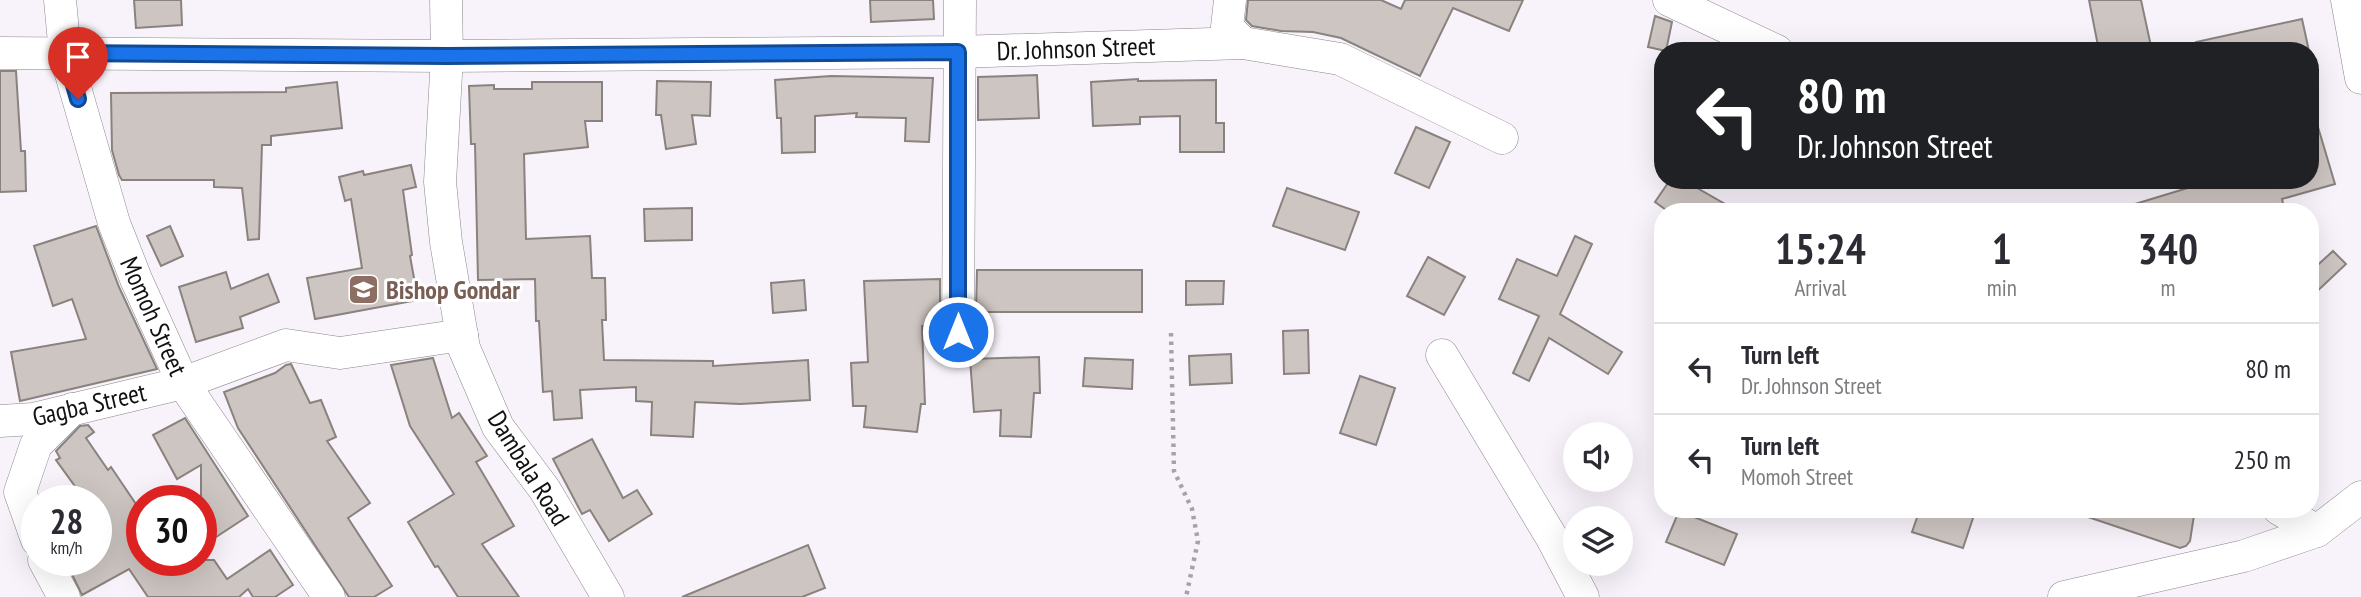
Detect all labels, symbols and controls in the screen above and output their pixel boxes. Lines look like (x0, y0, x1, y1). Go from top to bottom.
pin (48, 27, 108, 99)
street label: Dr. Johnson Street (996, 29, 1156, 67)
icon: arrive (59, 38, 97, 76)
text: 80 m (1797, 63, 1886, 127)
icon: left (1682, 70, 1773, 161)
text: Dr. Johnson Street (1797, 125, 1993, 167)
text: 15:24 (1775, 221, 1866, 276)
text: 1 (1992, 221, 2012, 276)
text: 340 (2138, 221, 2198, 276)
street label: Momoh Street (113, 251, 195, 381)
school or university icon: Bishop Gondar (346, 272, 380, 306)
place label: Bishop Gondar (386, 273, 520, 306)
text: Arrival (1794, 273, 1846, 302)
text: min (1987, 273, 2017, 302)
text: m (2160, 273, 2175, 302)
position arrow (921, 295, 995, 369)
text: Turn left (1741, 338, 1819, 371)
icon: left (1682, 350, 1720, 388)
text: 80 m (2245, 352, 2291, 385)
text: Dr. Johnson Street (1741, 371, 1882, 400)
street label: Gagba Street (29, 375, 149, 433)
street label: Dambala Road (481, 405, 577, 531)
map controls (1563, 422, 1633, 576)
button: sound (1563, 422, 1633, 492)
text: Turn left (1741, 429, 1819, 462)
icon: left (1682, 441, 1720, 479)
text: 250 m (2233, 443, 2291, 476)
text: Momoh Street (1741, 462, 1853, 491)
speed limit sign: 30 (126, 485, 217, 576)
text: 28 (50, 498, 83, 544)
button: layers (1563, 506, 1633, 576)
text: km/h (51, 536, 82, 559)

